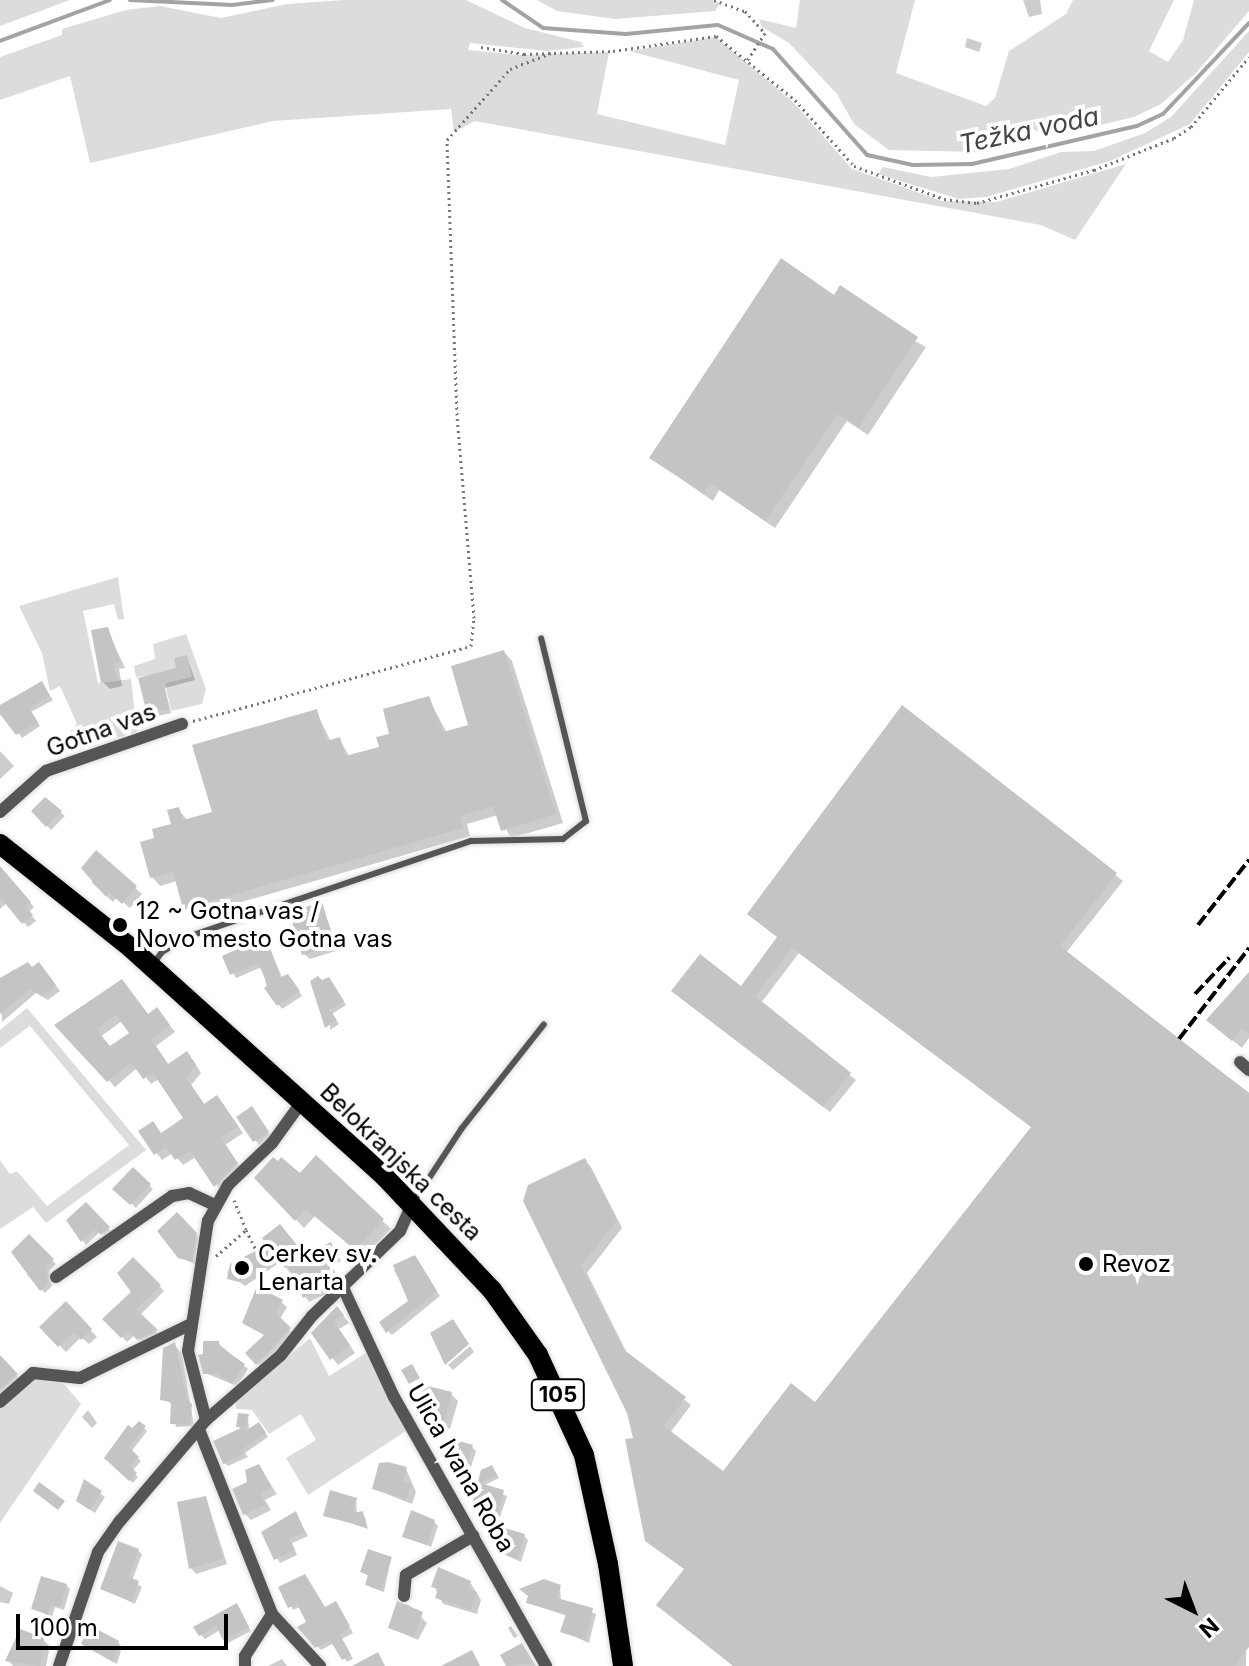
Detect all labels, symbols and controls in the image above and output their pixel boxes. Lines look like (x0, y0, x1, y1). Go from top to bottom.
water label: Težka voda (956, 100, 1102, 160)
street label: Gotna vas (42, 697, 160, 763)
place label: 12 ~ Gotna vas / Novo mesto Gotna vas (136, 897, 393, 953)
marker: 12 ~ Gotna vas / Novo mesto Gotna vas (111, 916, 129, 934)
street label: Belokranjska cesta (314, 1078, 488, 1246)
place label: Cerkev sv. Lenarta (258, 1240, 377, 1296)
place label: Revoz (1102, 1250, 1171, 1278)
marker: Revoz (1077, 1255, 1095, 1273)
marker: Cerkev sv. Lenarta (233, 1259, 251, 1277)
road number: 105 (530, 1377, 586, 1413)
street label: Ulica Ivana Roba (401, 1379, 521, 1557)
north arrow (1153, 1570, 1233, 1650)
scale bar (20, 1598, 232, 1648)
text: 100 m (30, 1613, 98, 1642)
text: N (1194, 1613, 1224, 1643)

